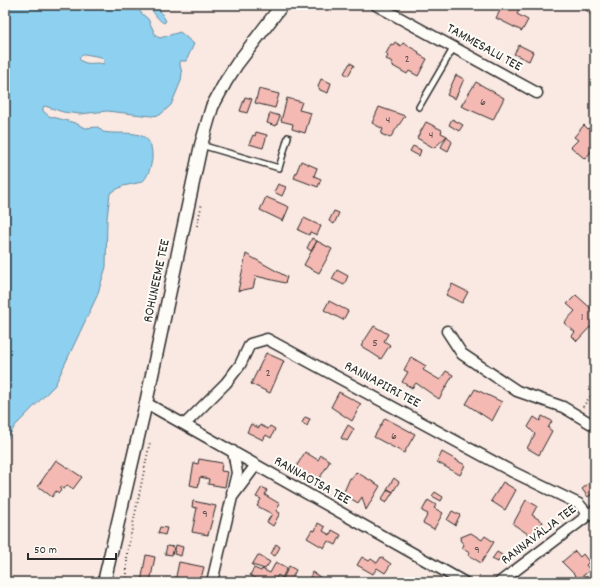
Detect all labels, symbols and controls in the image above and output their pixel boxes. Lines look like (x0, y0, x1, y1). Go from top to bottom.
street label: TAMMESALU TEE (442, 19, 526, 77)
house number: 2 (404, 51, 410, 68)
house number: 6 (480, 94, 486, 111)
house number: 4 (386, 112, 391, 129)
house number: 4 (429, 127, 434, 144)
street label: ROHUNEEME TEE (138, 237, 176, 324)
house number: 1 (581, 309, 583, 326)
house number: 5 (372, 335, 378, 352)
street label: RANNAPIIRI TEE (340, 357, 424, 414)
house number: 2 (265, 365, 271, 382)
house number: 6 (391, 428, 397, 445)
street label: RANNAOTSA TEE (270, 452, 355, 511)
street label: RANNAVÄLJA TEE (497, 500, 581, 570)
house number: 9 (202, 506, 208, 523)
scale bar (28, 535, 116, 561)
text: 50 m (34, 542, 57, 559)
house number: 9 (474, 542, 480, 559)

